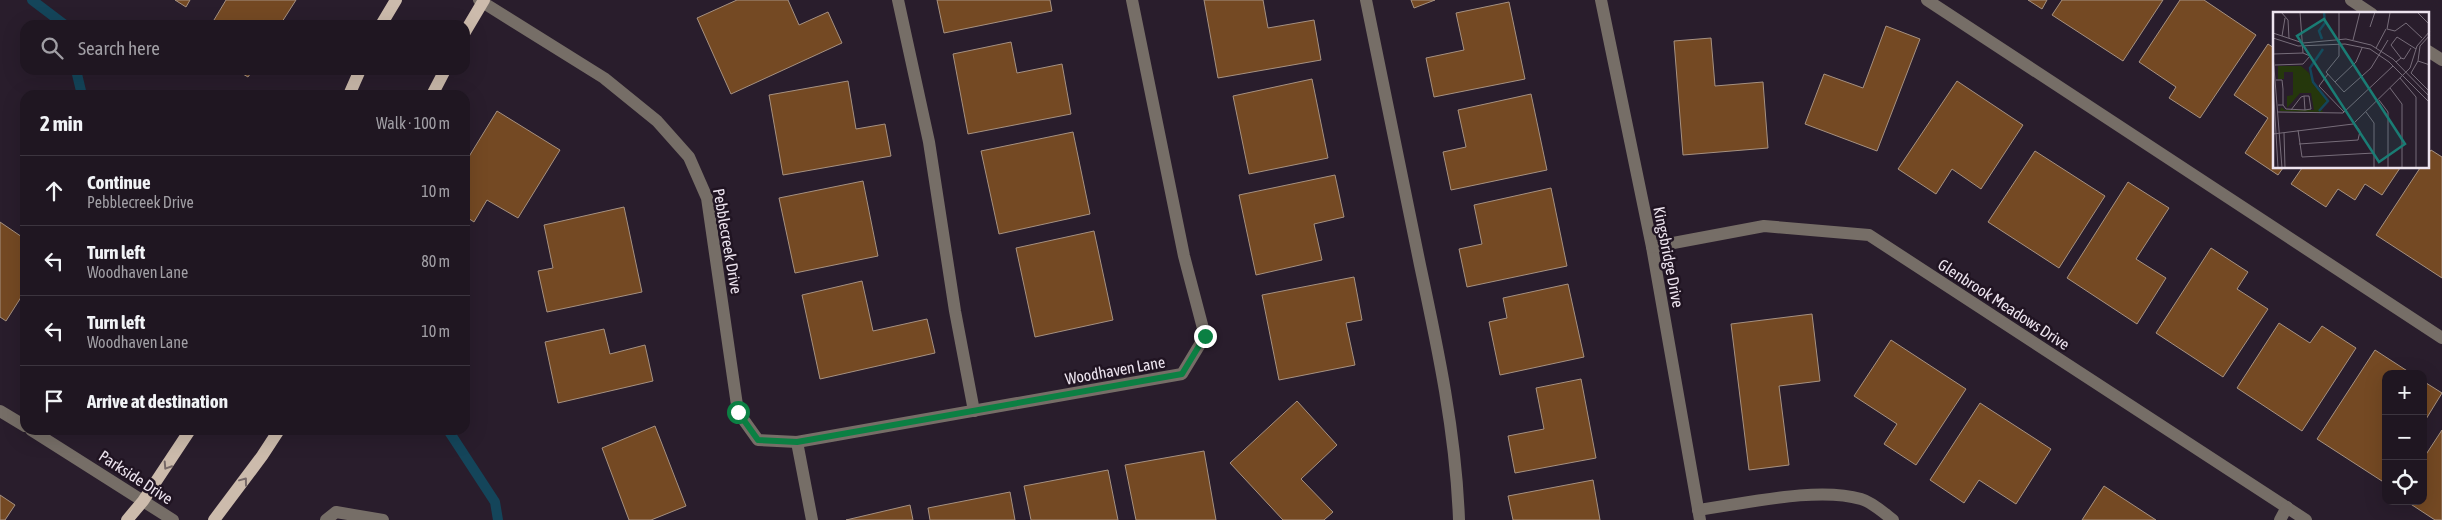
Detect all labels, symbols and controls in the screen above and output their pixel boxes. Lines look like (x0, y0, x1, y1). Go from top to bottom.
inset map (2273, 12, 2430, 169)
search box (20, 20, 470, 75)
icon: search (38, 34, 66, 62)
text: Search here (78, 37, 160, 59)
text: 2 min (40, 111, 83, 135)
text: Walk · 100 m (376, 114, 450, 132)
text: Continue (87, 171, 151, 193)
icon: ahead (40, 177, 68, 205)
text: 10 m (421, 182, 450, 200)
street label: Pebblecreek Drive (710, 187, 746, 295)
text: Pebblecreek Drive (87, 193, 194, 211)
street label: Kingsbridge Drive (1649, 205, 1688, 309)
text: Turn left (87, 241, 145, 263)
icon: left (40, 247, 68, 275)
text: 80 m (421, 252, 450, 270)
street label: Glenbrook Meadows Drive (1935, 255, 2073, 353)
text: Woodhaven Lane (87, 263, 188, 281)
text: Turn left (87, 311, 145, 333)
icon: left (40, 317, 68, 345)
text: 10 m (421, 322, 450, 340)
route end (1194, 325, 1217, 348)
text: Woodhaven Lane (87, 333, 188, 351)
street label: Woodhaven Lane (1064, 352, 1166, 388)
map controls (2382, 370, 2427, 505)
button: + (2382, 370, 2427, 415)
icon: arrive (40, 387, 68, 415)
text: Arrive at destination (87, 390, 228, 412)
route start (727, 401, 750, 424)
button: − (2382, 415, 2427, 460)
street label: Parkside Drive (96, 447, 176, 507)
one-way arrow (163, 460, 173, 469)
button: locate (2382, 460, 2427, 505)
one-way arrow (238, 478, 246, 487)

